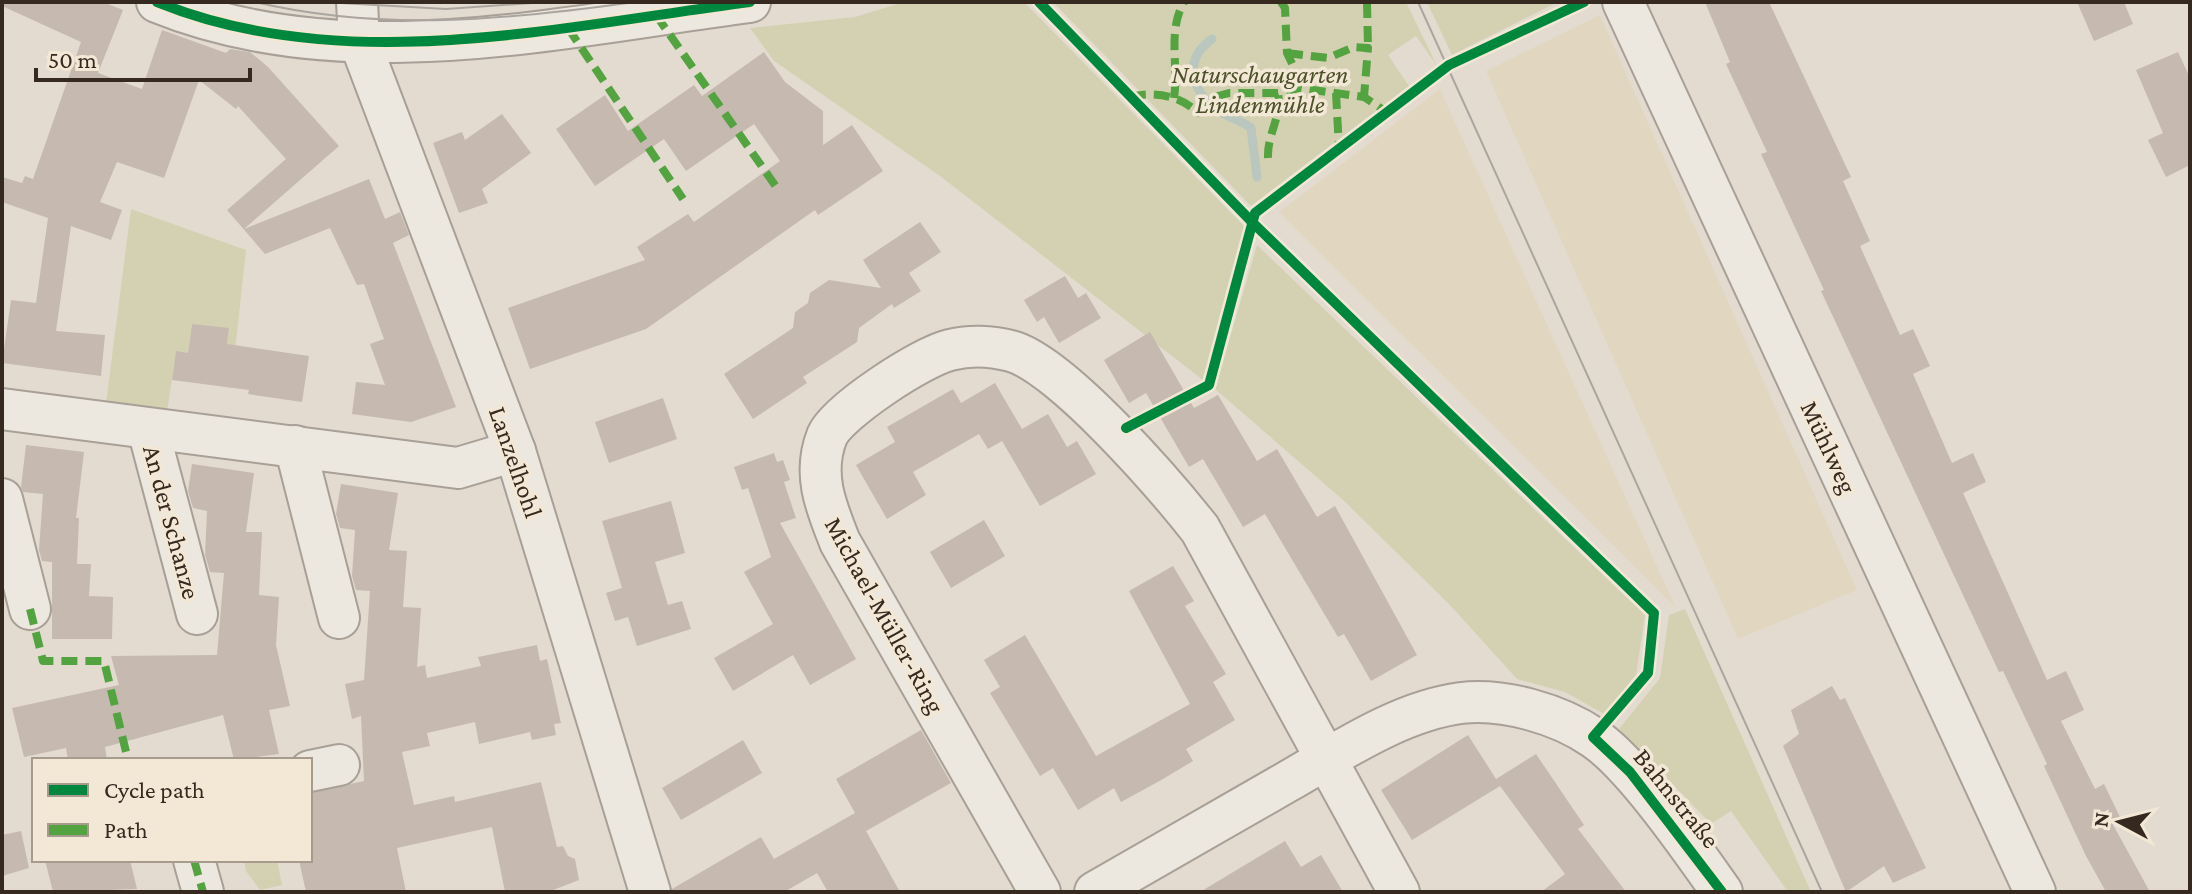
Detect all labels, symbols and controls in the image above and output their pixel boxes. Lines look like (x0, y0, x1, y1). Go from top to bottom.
scale bar (36, 32, 250, 82)
text: 50 m (48, 46, 97, 73)
park label: Naturschaugarten Lindenmühle (1171, 60, 1349, 119)
street label: Mühlweg (1794, 396, 1863, 499)
street label: Lanzelhohl (483, 403, 548, 522)
street label: An der Schanze (137, 442, 206, 602)
street label: Michael-Müller-Ring (819, 512, 951, 719)
street label: Bahnstraße (1628, 743, 1726, 854)
legend (32, 758, 312, 862)
text: Cycle path (104, 776, 205, 803)
north arrow (2080, 782, 2160, 862)
text: N (2087, 811, 2114, 829)
text: Path (104, 816, 148, 843)

